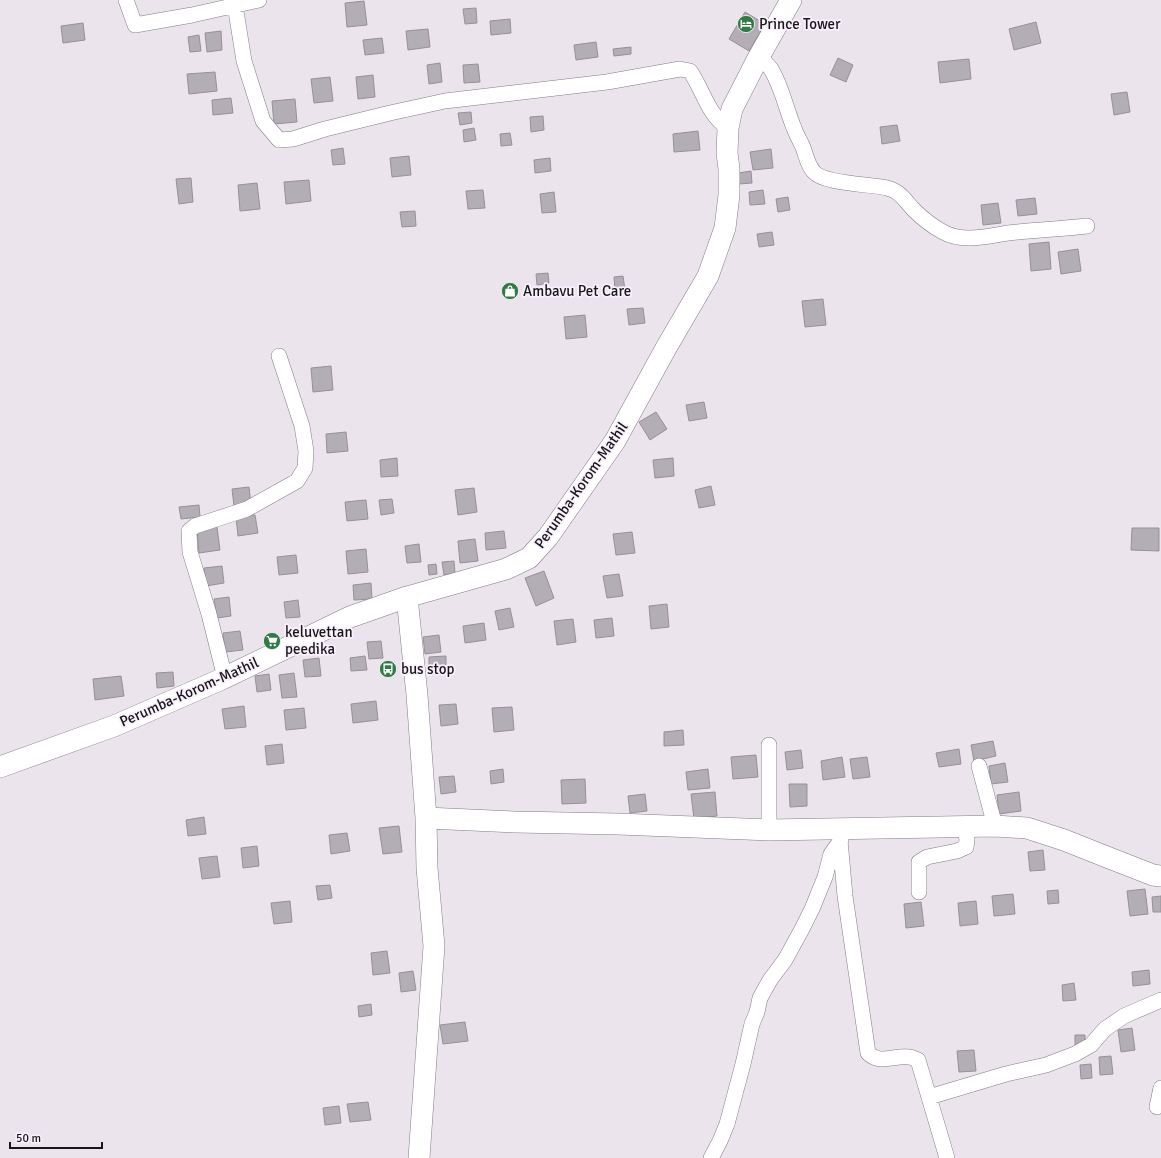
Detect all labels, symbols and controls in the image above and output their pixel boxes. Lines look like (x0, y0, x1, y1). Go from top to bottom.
hotel icon: Prince Tower (736, 14, 756, 34)
place label: Prince Tower (759, 15, 841, 33)
shop icon: Ambavu Pet Care (500, 281, 520, 301)
place label: Ambavu Pet Care (523, 282, 631, 300)
street label: Perumba-Korom-Mathil (531, 418, 631, 552)
place label: keluvettan peedika (285, 623, 353, 658)
supermarket icon: keluvettan peedika (262, 631, 282, 651)
street label: Perumba-Korom-Mathil (117, 653, 261, 731)
bus stop icon: bus stop (378, 659, 398, 679)
place label: bus stop (401, 660, 454, 678)
scale bar (10, 1124, 102, 1150)
text: 50 m (16, 1131, 41, 1146)

